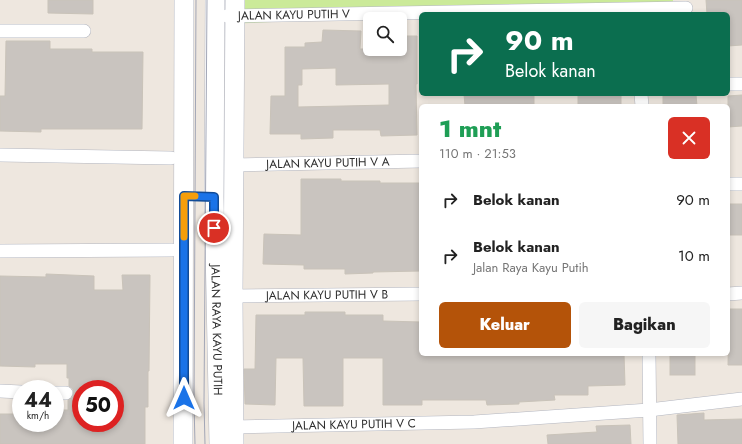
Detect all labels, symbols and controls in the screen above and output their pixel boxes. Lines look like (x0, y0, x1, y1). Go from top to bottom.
street label: JALAN KAYU PUTIH V (236, 5, 350, 25)
map controls (363, 12, 407, 56)
button: search (363, 12, 407, 56)
text: 90 m (505, 20, 574, 61)
icon: right (439, 28, 491, 80)
text: Belok kanan (505, 58, 596, 84)
text: 1 mnt (439, 111, 501, 146)
button: close (668, 117, 710, 159)
text: 110 m · 21:53 (439, 144, 516, 163)
street label: JALAN KAYU PUTIH V A (264, 153, 390, 173)
icon: right (439, 189, 461, 211)
text: Belok kanan (473, 189, 560, 211)
text: 90 m (676, 189, 710, 211)
pin (197, 211, 231, 245)
icon: arrive (203, 217, 225, 239)
text: Belok kanan (473, 236, 560, 258)
icon: right (439, 245, 461, 267)
text: 10 m (678, 245, 710, 267)
text: Jalan Raya Kayu Putih (473, 258, 589, 277)
street label: JALAN RAYA KAYU PUTIH (206, 262, 227, 396)
street label: JALAN KAYU PUTIH V B (264, 285, 389, 305)
button: Keluar (439, 302, 571, 348)
button: Bagikan (579, 302, 710, 348)
position arrow (163, 377, 205, 419)
speed limit sign: 50 (72, 380, 124, 432)
text: 44 (24, 386, 52, 415)
text: km/h (27, 408, 49, 423)
street label: JALAN KAYU PUTIH V C (290, 414, 416, 435)

